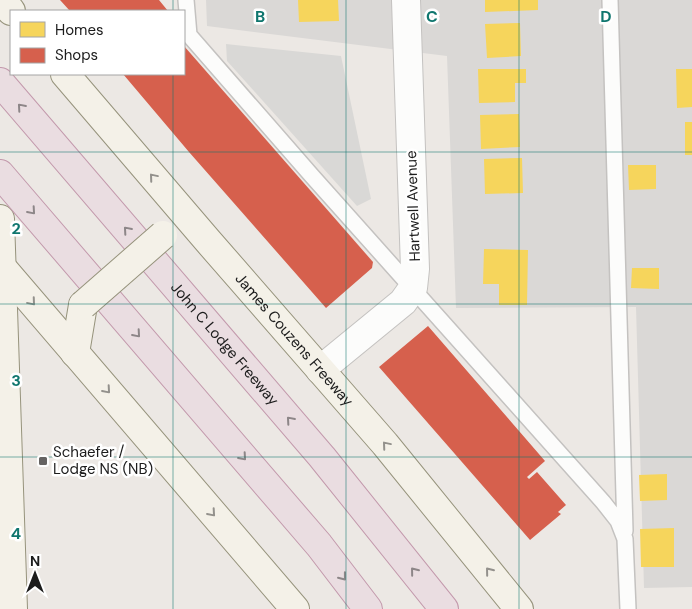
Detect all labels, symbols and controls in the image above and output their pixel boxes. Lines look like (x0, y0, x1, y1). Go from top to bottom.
text: B (255, 6, 265, 27)
text: C (426, 6, 438, 27)
text: D (600, 6, 612, 27)
legend (10, 10, 185, 75)
text: Homes (55, 20, 104, 40)
text: Shops (55, 45, 98, 65)
one-way arrow (19, 104, 27, 113)
street label: Hartwell Avenue (401, 150, 425, 262)
one-way arrow (150, 174, 159, 183)
one-way arrow (26, 205, 35, 214)
text: 2 (11, 218, 21, 239)
one-way arrow (124, 227, 133, 236)
street label: James Couzens Freeway (231, 269, 358, 411)
street label: John C Lodge Freeway (166, 278, 284, 410)
one-way arrow (26, 297, 35, 306)
one-way arrow (132, 328, 140, 337)
text: 3 (11, 370, 21, 391)
one-way arrow (101, 384, 109, 393)
one-way arrow (287, 416, 296, 425)
place label: Schaefer / Lodge NS (NB) (53, 442, 153, 479)
one-way arrow (383, 442, 391, 451)
one-way arrow (237, 452, 246, 461)
marker: Schaefer / Lodge NS (NB) (37, 455, 49, 467)
one-way arrow (207, 508, 216, 517)
text: 4 (11, 523, 21, 544)
north arrow (10, 549, 60, 599)
text: N (30, 552, 40, 570)
one-way arrow (485, 567, 494, 576)
one-way arrow (411, 568, 419, 577)
one-way arrow (338, 571, 346, 580)

